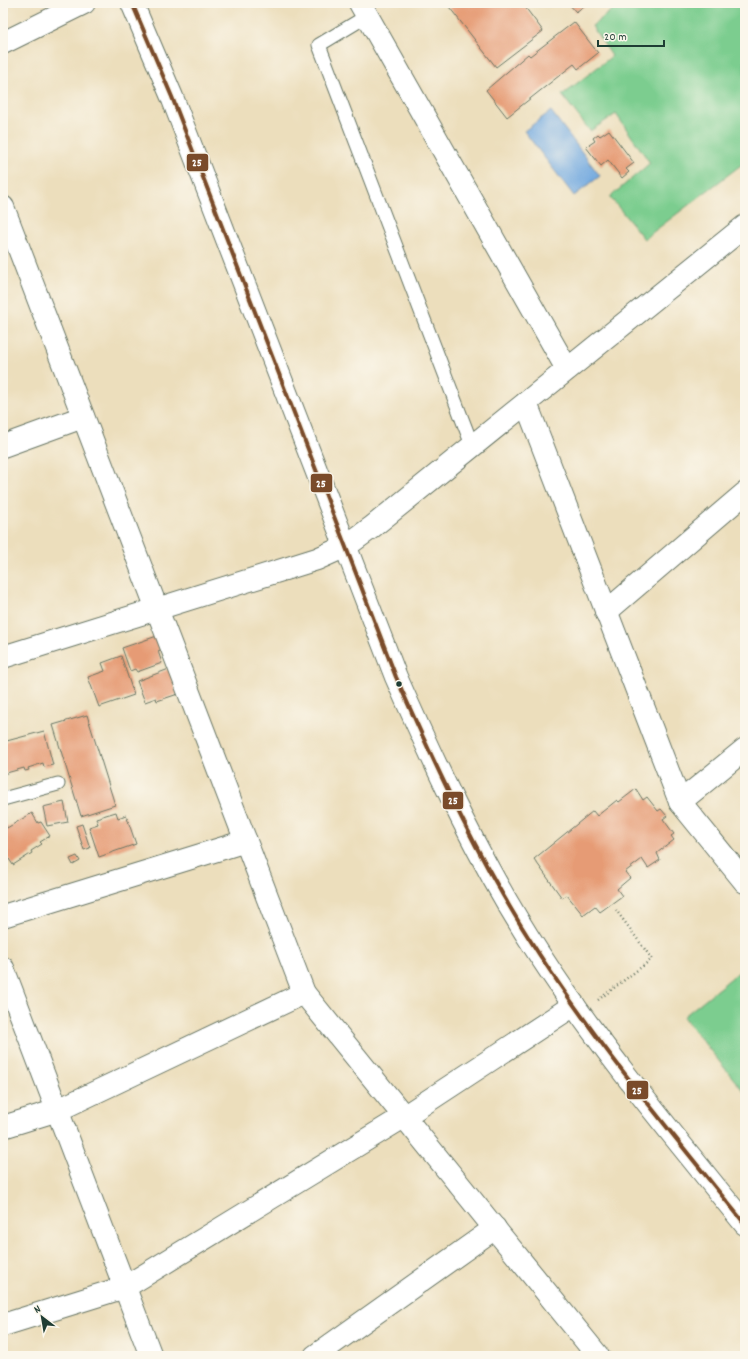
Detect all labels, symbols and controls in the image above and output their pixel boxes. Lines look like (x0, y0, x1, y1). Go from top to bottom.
scale bar (598, 22, 664, 48)
text: 20 m (604, 29, 627, 46)
line badge: 25 (186, 153, 209, 172)
text: 25 (192, 156, 202, 172)
line badge: 25 (310, 473, 333, 493)
text: 25 (316, 477, 326, 493)
unlabelled marker (394, 679, 404, 689)
line badge: 25 (442, 791, 464, 810)
text: 25 (448, 794, 458, 810)
line badge: 25 (626, 1080, 649, 1100)
text: 25 (632, 1084, 642, 1100)
north arrow (22, 1297, 62, 1337)
text: N (31, 1302, 45, 1318)

